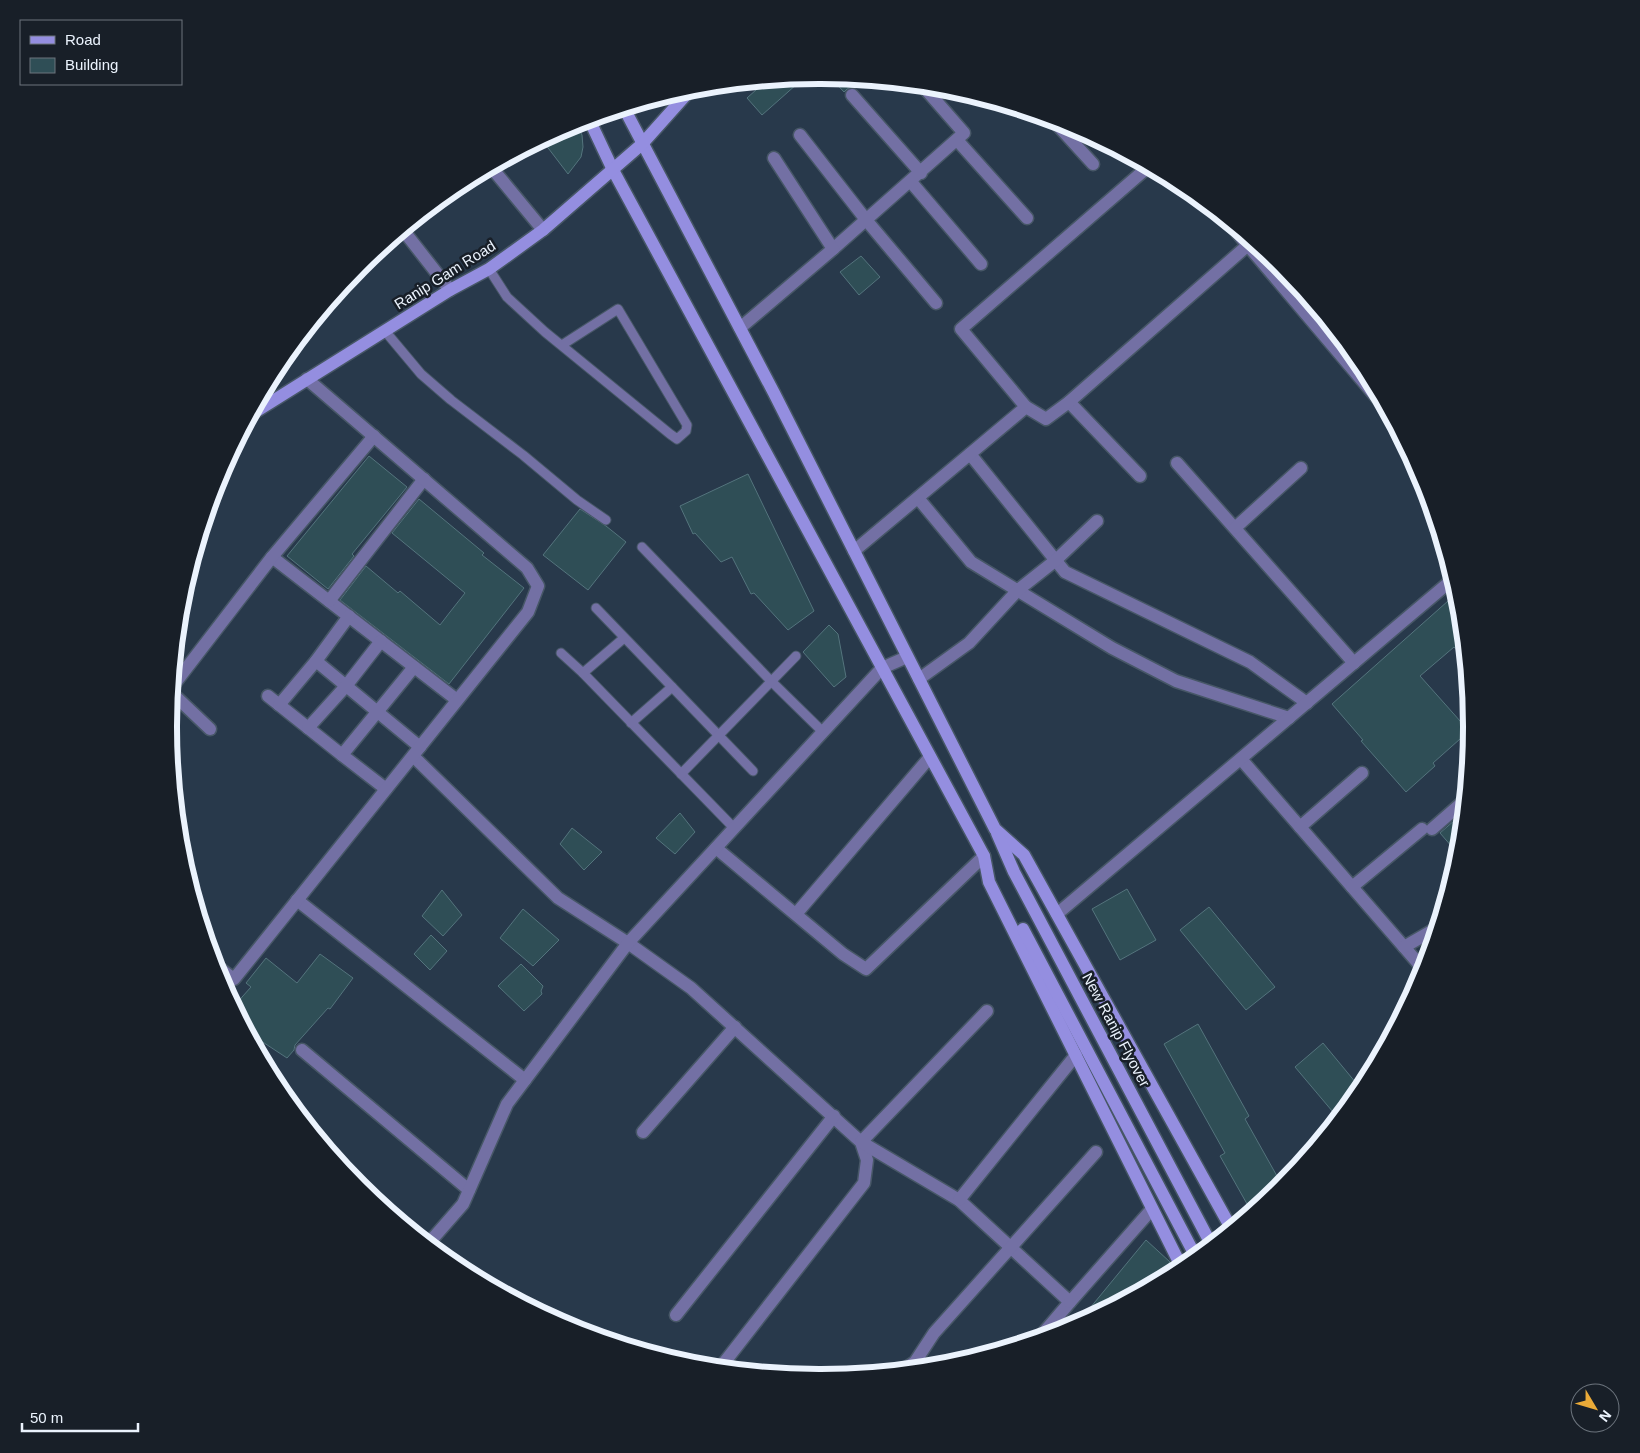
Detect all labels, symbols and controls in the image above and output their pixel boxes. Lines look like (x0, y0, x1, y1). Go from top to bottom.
legend (20, 20, 182, 85)
text: Road (65, 31, 101, 48)
text: Building (65, 56, 118, 73)
street label: Ranip Gam Road (391, 237, 498, 312)
street label: New Ranip Flyover (1079, 970, 1154, 1090)
north arrow (1570, 1383, 1620, 1433)
scale bar (22, 1400, 139, 1432)
text: N (1596, 1407, 1615, 1425)
text: 50 m (30, 1409, 63, 1426)

